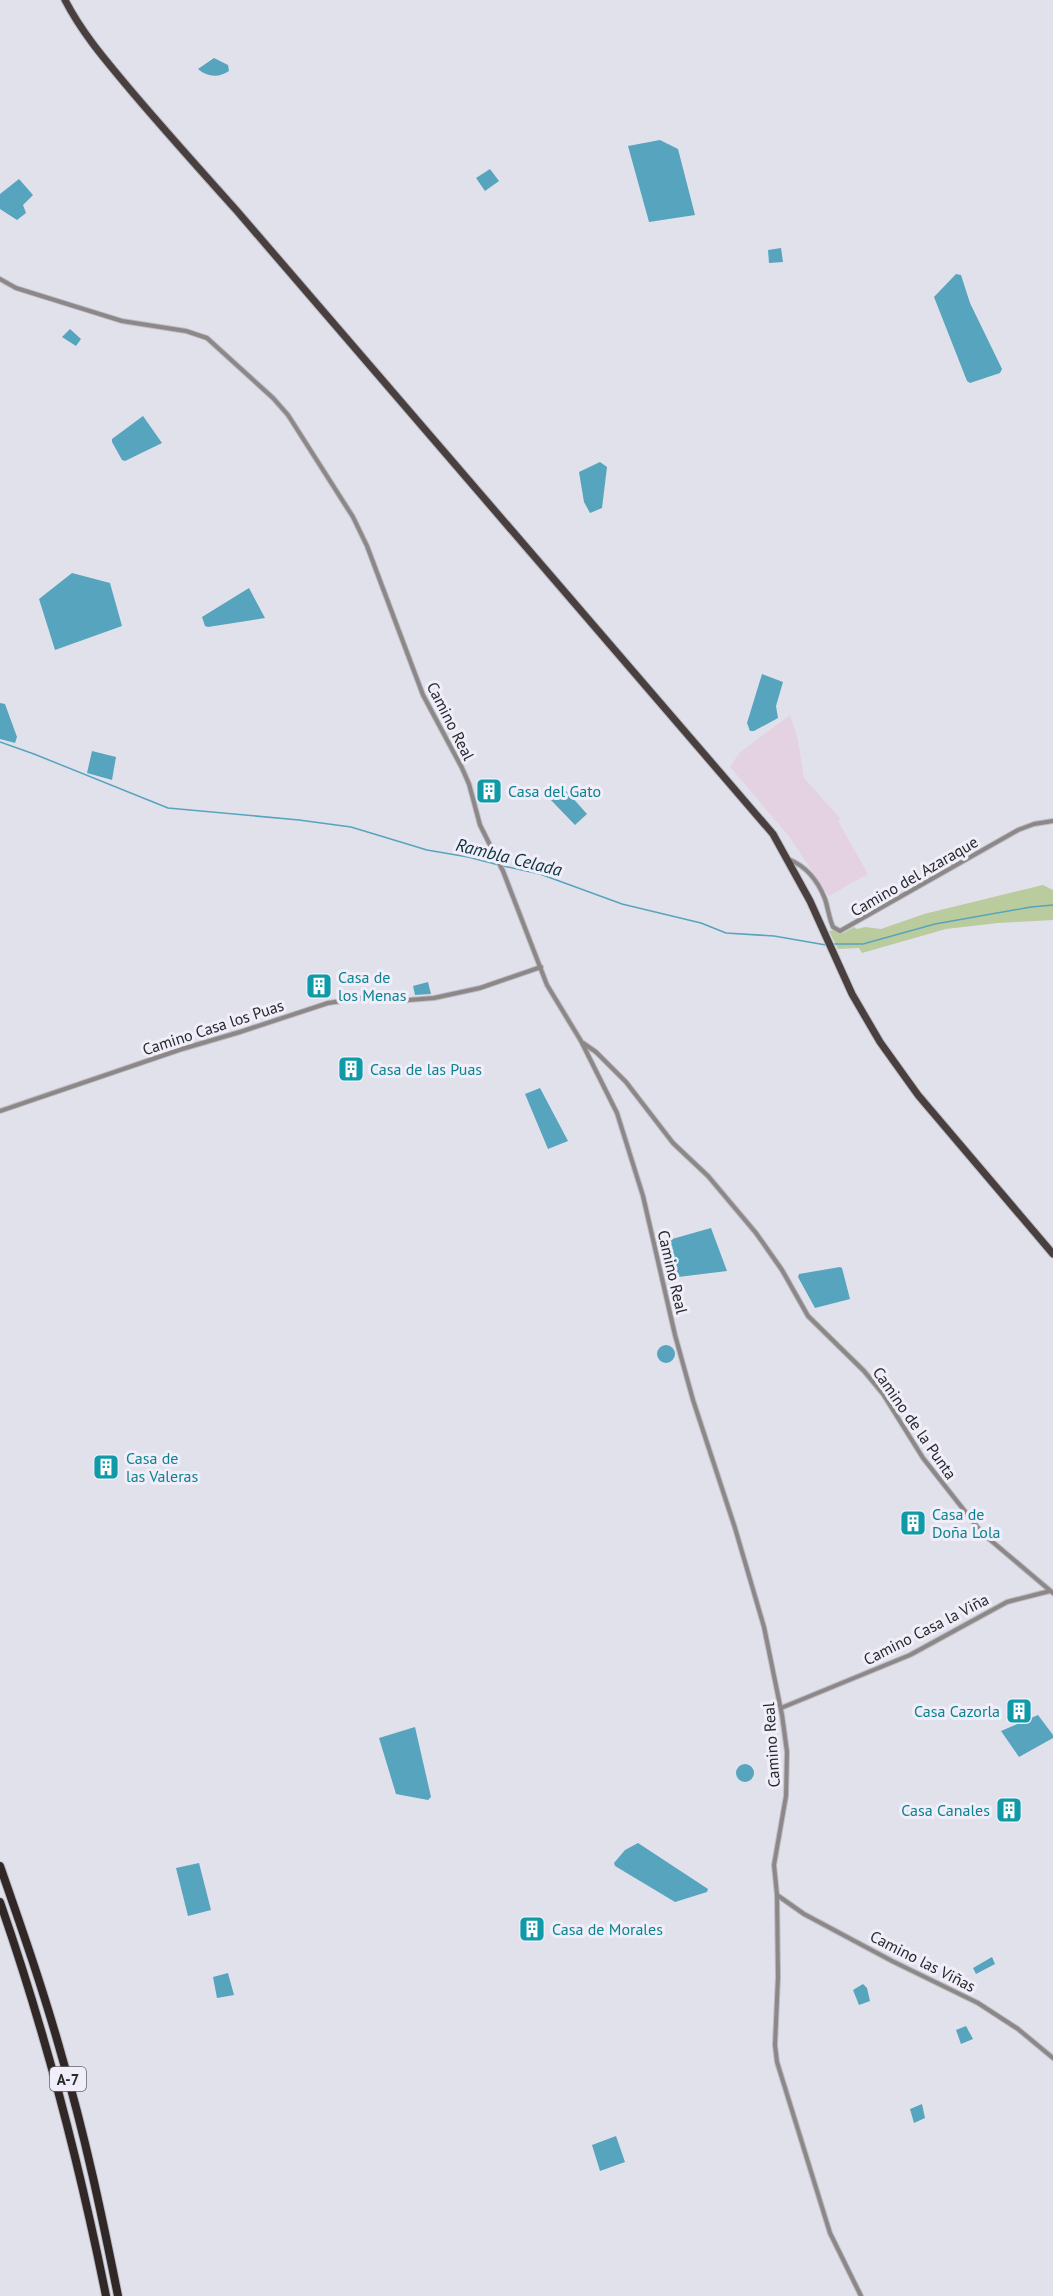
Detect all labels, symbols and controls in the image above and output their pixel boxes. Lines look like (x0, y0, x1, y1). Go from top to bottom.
street label: Camino Real (423, 679, 479, 764)
building icon: Casa del Gato (474, 776, 504, 806)
place label: Casa del Gato (508, 781, 601, 801)
street label: Camino del Azaraque (847, 831, 981, 921)
water label: Rambla Celada (453, 833, 565, 881)
place label: Casa de los Menas (338, 967, 407, 1005)
building icon: Casa de los Menas (304, 971, 334, 1001)
street label: Camino Casa los Puas (140, 995, 286, 1059)
building icon: Casa de las Puas (336, 1054, 366, 1084)
place label: Casa de las Puas (370, 1059, 482, 1079)
street label: Camino Real (654, 1228, 692, 1316)
street label: Camino de la Punta (869, 1363, 961, 1483)
place label: Casa de las Valeras (126, 1448, 199, 1486)
building icon: Casa de las Valeras (91, 1452, 121, 1482)
place label: Casa de Doña Lola (932, 1504, 1001, 1542)
building icon: Casa de Doña Lola (898, 1508, 928, 1538)
street label: Camino Casa la Viña (860, 1589, 992, 1669)
building icon: Casa Cazorla (1004, 1696, 1034, 1726)
street label: Camino Real (758, 1701, 784, 1788)
place label: Casa Cazorla (914, 1701, 1000, 1721)
building icon: Casa Canales (994, 1795, 1024, 1825)
place label: Casa Canales (901, 1800, 990, 1820)
building icon: Casa de Morales (517, 1914, 547, 1944)
place label: Casa de Morales (552, 1919, 663, 1939)
street label: Camino las Viñas (867, 1926, 979, 1996)
road number: A-7 (50, 2067, 86, 2091)

